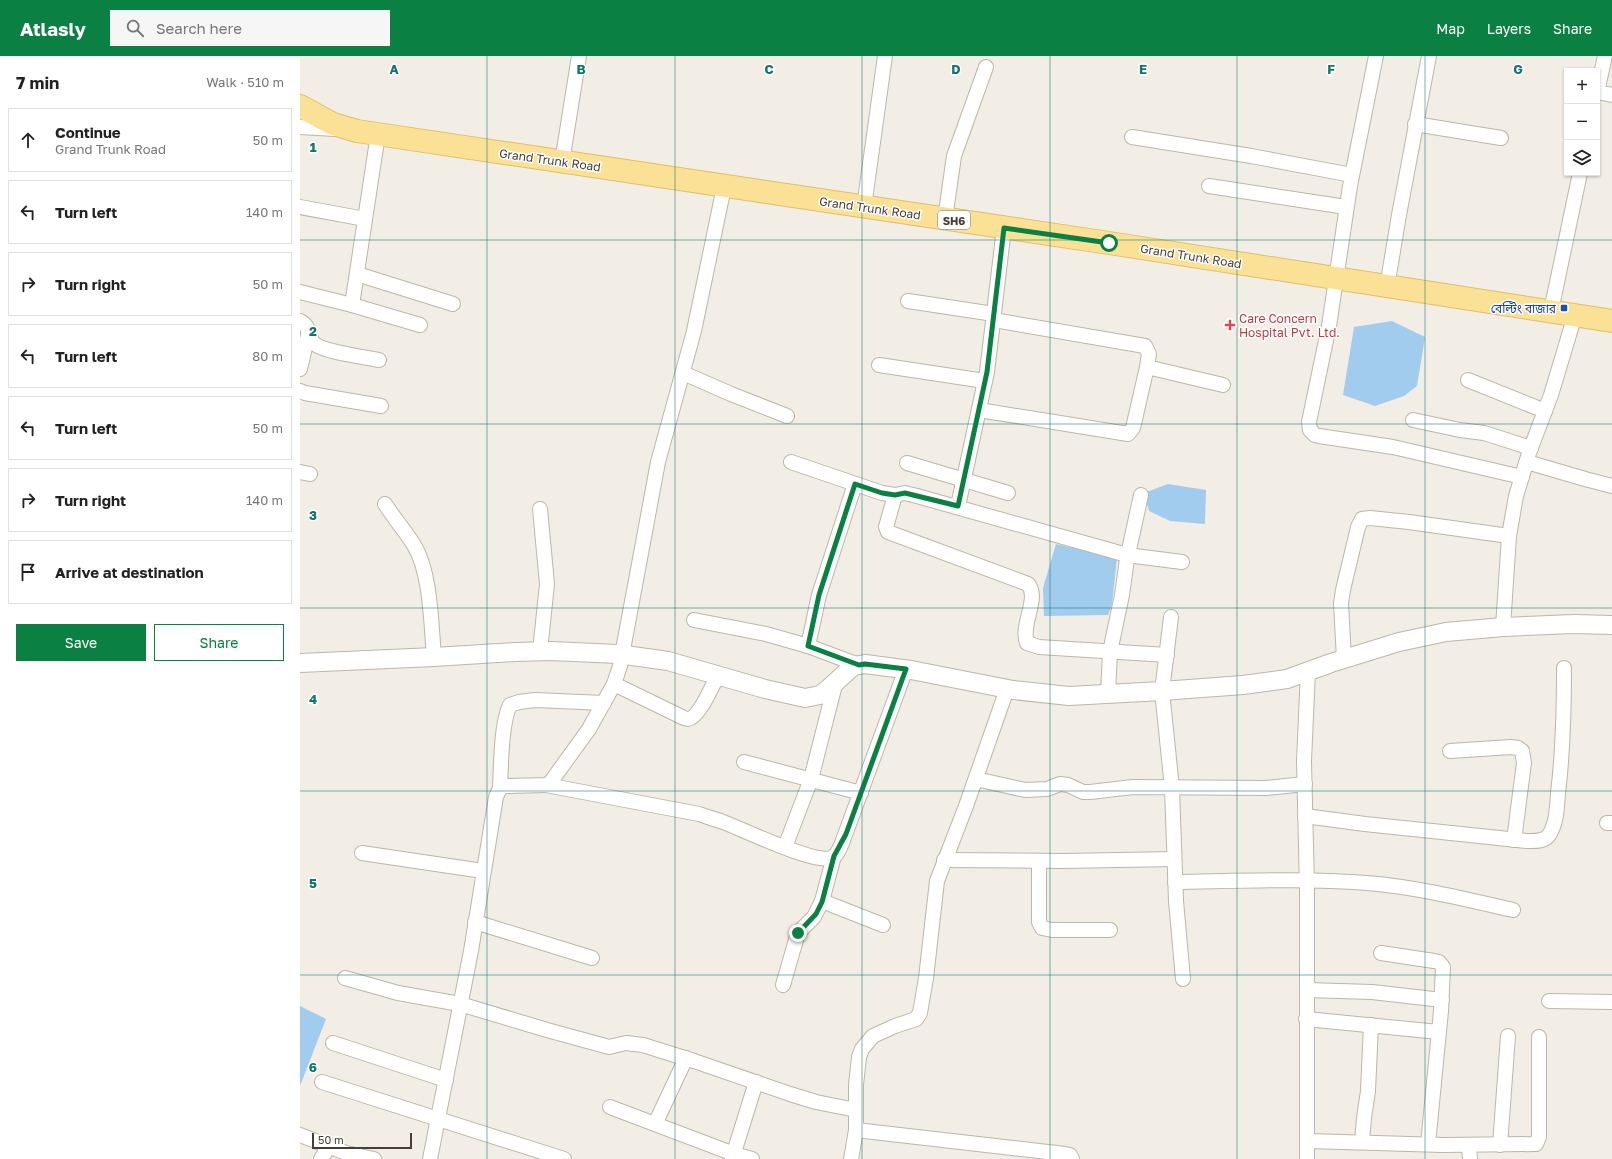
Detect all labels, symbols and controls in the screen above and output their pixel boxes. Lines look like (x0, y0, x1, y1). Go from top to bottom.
search box (110, 10, 390, 46)
text: Atlasly (20, 17, 86, 40)
icon: search (124, 17, 146, 39)
text: Search here (156, 19, 242, 37)
text: Map (1436, 20, 1465, 37)
text: Layers (1487, 20, 1531, 37)
text: Share (1553, 20, 1592, 37)
text: A (389, 61, 399, 77)
text: B (576, 61, 586, 77)
text: C (764, 61, 774, 77)
text: D (951, 61, 961, 77)
text: E (1139, 61, 1147, 77)
text: F (1327, 61, 1335, 77)
text: G (1513, 61, 1523, 77)
map controls (1564, 68, 1600, 176)
button: + (1564, 68, 1600, 104)
text: 7 min (16, 72, 59, 93)
text: Walk · 510 m (206, 74, 284, 90)
button: − (1564, 104, 1600, 140)
text: Continue (55, 123, 121, 141)
icon: ahead (17, 129, 39, 151)
text: 50 m (253, 132, 283, 148)
text: 1 (310, 139, 317, 155)
button: layers (1564, 140, 1600, 176)
text: Grand Trunk Road (55, 141, 166, 157)
street label: Grand Trunk Road (498, 145, 602, 175)
street label: Grand Trunk Road (818, 193, 922, 223)
icon: left (17, 201, 39, 223)
text: Turn left (55, 203, 117, 221)
text: 140 m (246, 204, 283, 220)
road number: SH6 (938, 211, 970, 229)
route start (1100, 234, 1118, 252)
street label: Grand Trunk Road (1139, 241, 1243, 271)
icon: right (17, 273, 39, 295)
text: Turn right (55, 275, 126, 293)
text: 50 m (253, 276, 283, 292)
place label: বেল্টিং বাজার (1491, 301, 1557, 316)
marker: বেল্টিং বাজার (1559, 303, 1569, 313)
place label: Care Concern Hospital Pvt. Ltd. (1239, 311, 1340, 340)
marker: Care Concern Hospital Pvt. Ltd. (1224, 319, 1236, 331)
text: 2 (309, 323, 317, 339)
icon: left (17, 345, 39, 367)
text: Turn left (55, 347, 117, 365)
text: 80 m (252, 348, 283, 364)
icon: left (17, 417, 39, 439)
text: Turn left (55, 419, 117, 437)
text: 50 m (253, 420, 283, 436)
icon: right (17, 489, 39, 511)
text: Turn right (55, 491, 126, 509)
text: 140 m (246, 492, 283, 508)
text: 3 (309, 507, 317, 523)
icon: arrive (17, 561, 39, 583)
text: Arrive at destination (55, 563, 204, 581)
button: Save (16, 624, 146, 661)
button: Share (154, 624, 284, 661)
text: 4 (309, 691, 317, 707)
text: 5 (309, 875, 317, 891)
route end (789, 924, 807, 942)
text: 6 (309, 1059, 317, 1075)
scale bar (312, 1131, 412, 1150)
text: 50 m (318, 1133, 344, 1146)

